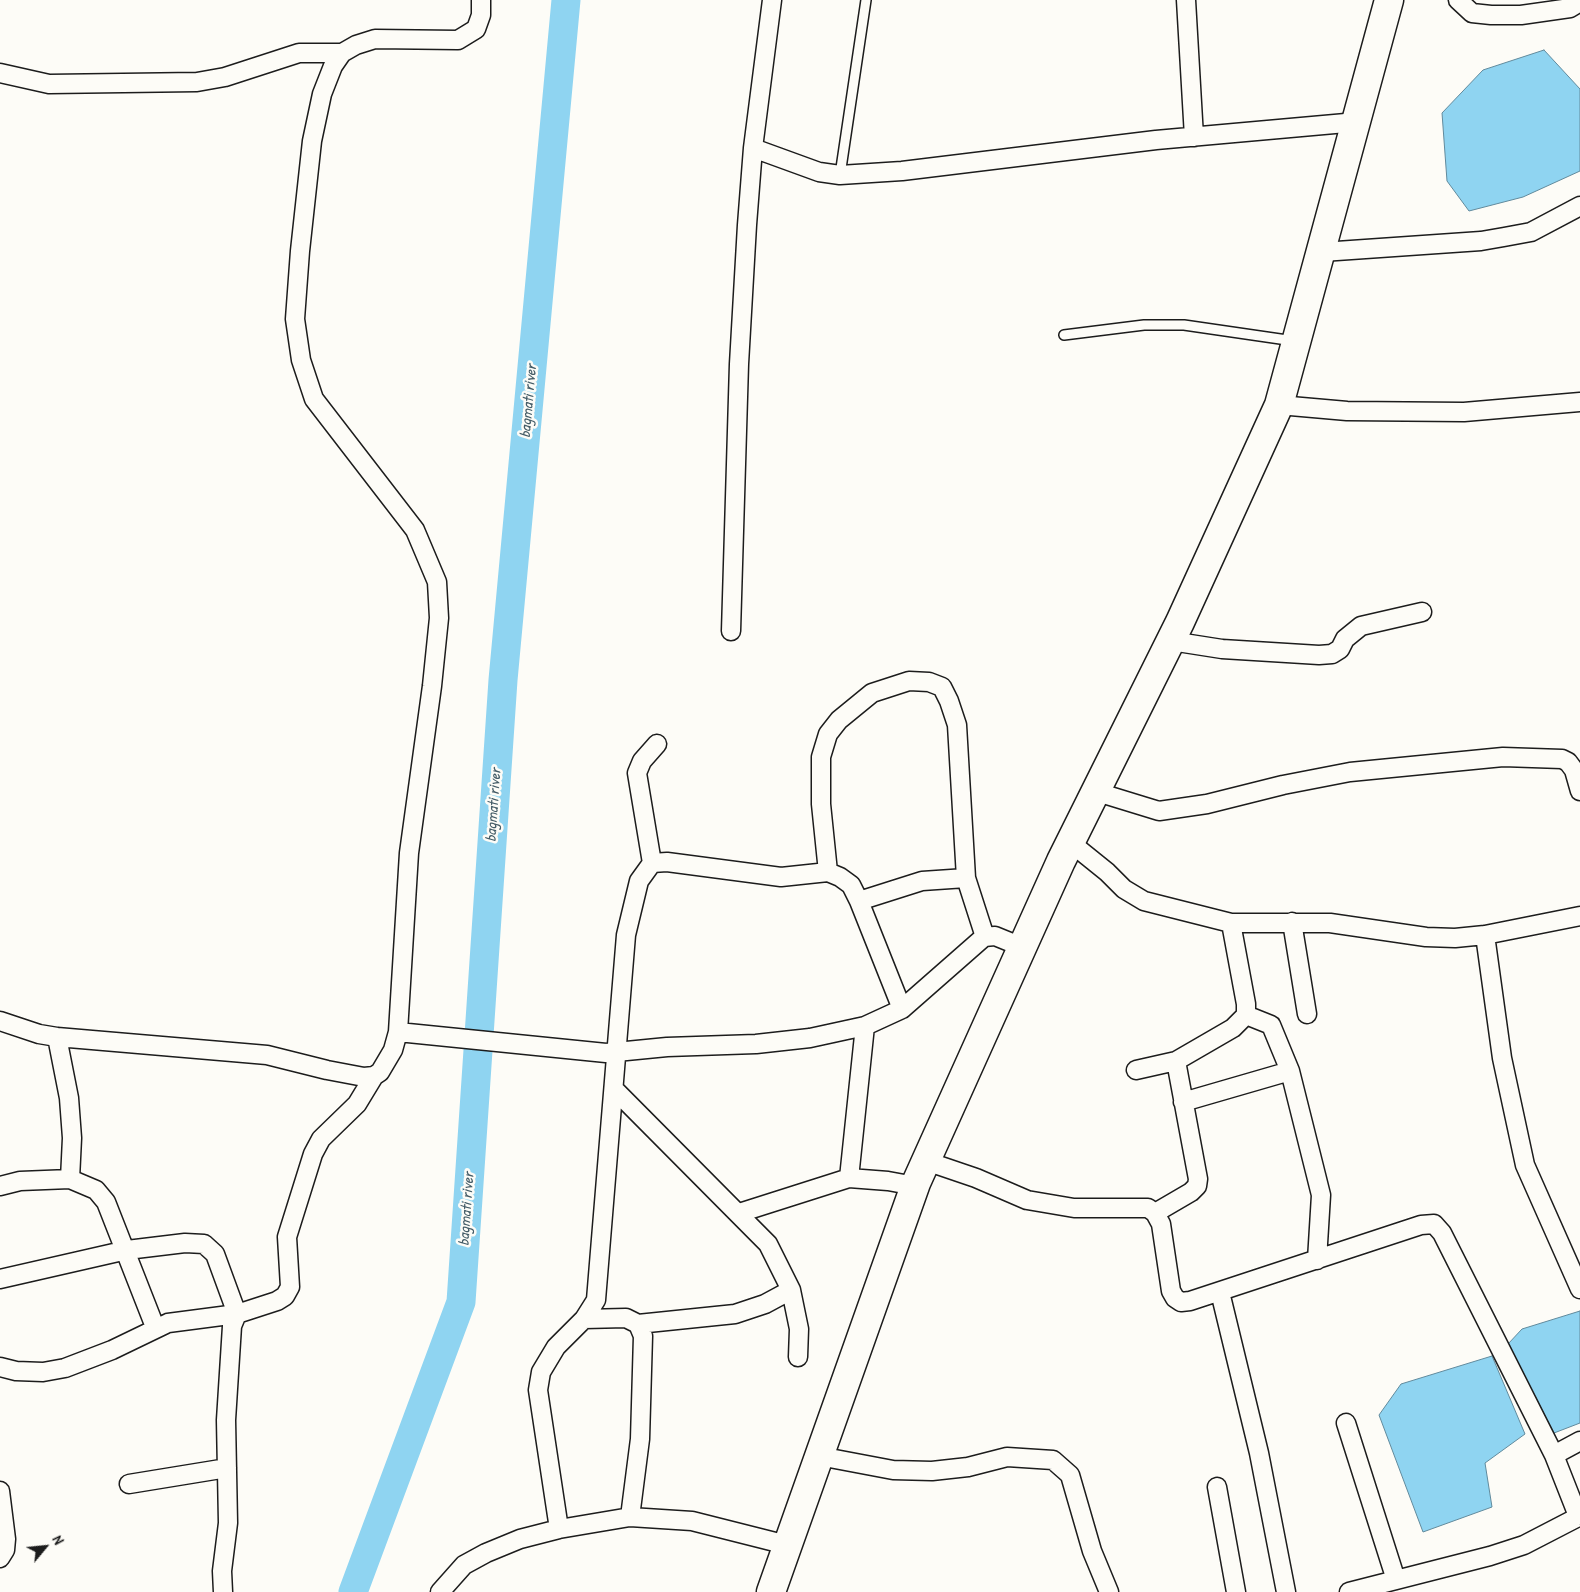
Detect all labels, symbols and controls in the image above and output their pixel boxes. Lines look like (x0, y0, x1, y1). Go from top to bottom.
water label: bagmati river (517, 364, 541, 438)
water label: bagmati river (482, 768, 506, 842)
water label: bagmati river (455, 1172, 479, 1246)
north arrow (20, 1522, 70, 1572)
text: N (49, 1532, 69, 1547)

